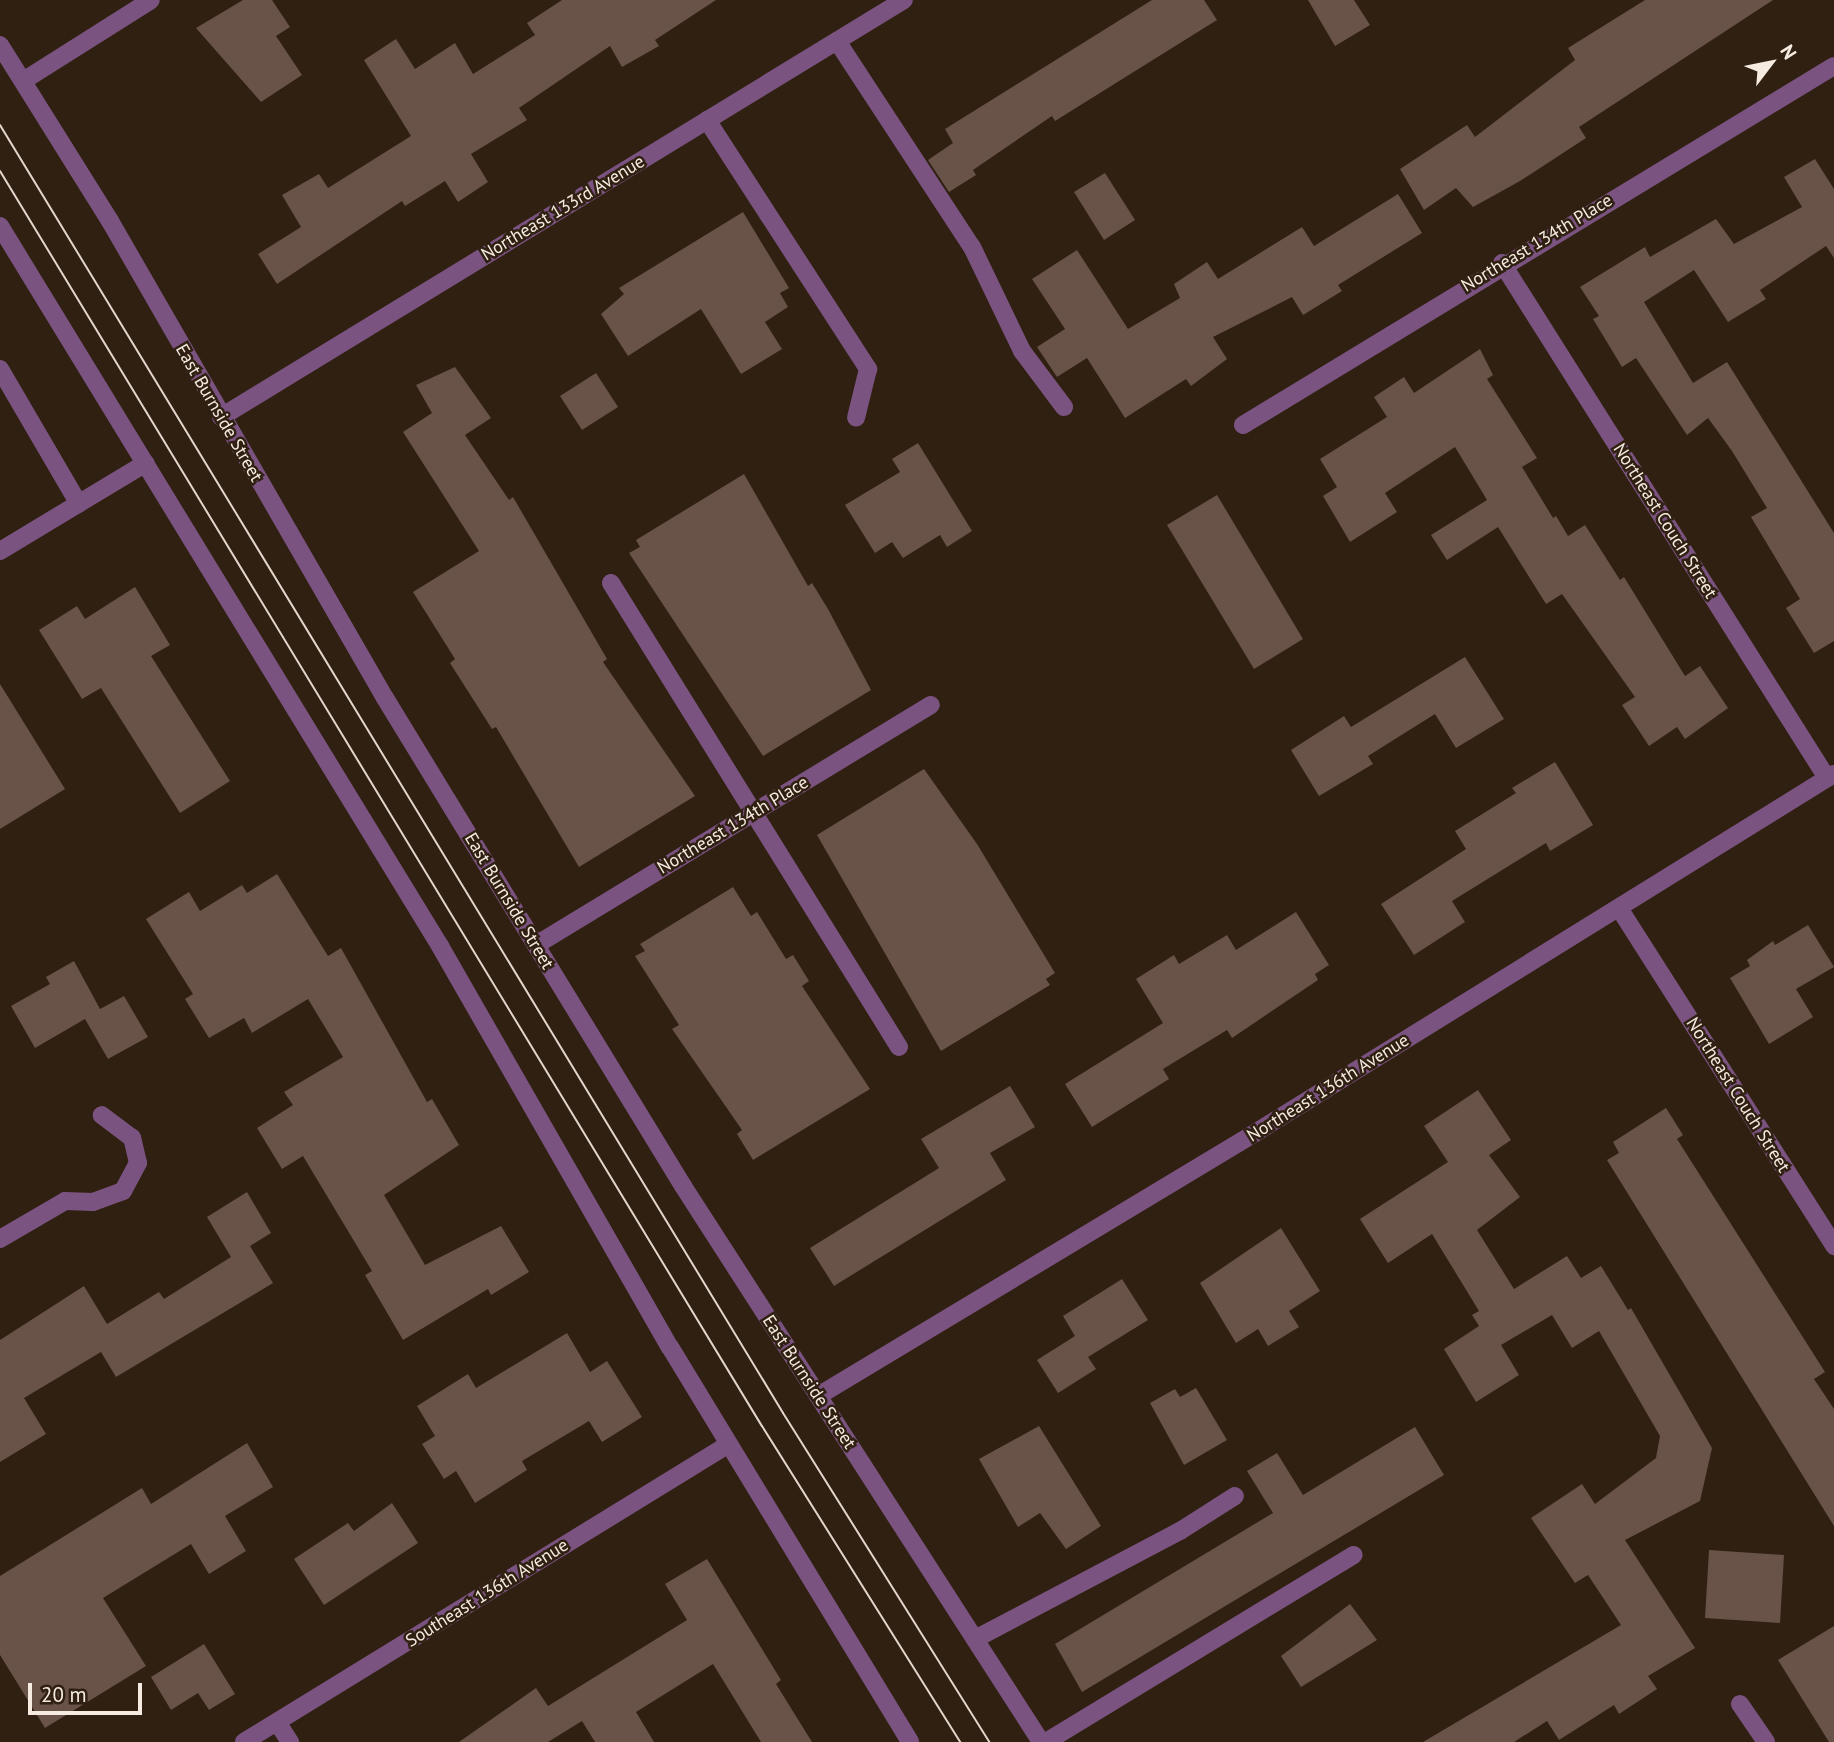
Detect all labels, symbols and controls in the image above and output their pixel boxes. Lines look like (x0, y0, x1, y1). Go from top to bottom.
north arrow (1736, 28, 1806, 98)
text: N (1775, 40, 1802, 64)
street label: Northeast 133rd Avenue (477, 151, 649, 265)
street label: Northeast 134th Place (1458, 189, 1616, 297)
street label: East Burnside Street (171, 340, 267, 486)
street label: Northeast Couch Street (1609, 440, 1721, 602)
street label: Northeast 134th Place (654, 771, 812, 879)
street label: East Burnside Street (460, 829, 558, 973)
street label: Northeast Couch Street (1682, 1014, 1794, 1176)
street label: Northeast 136th Avenue (1243, 1029, 1413, 1147)
street label: East Burnside Street (758, 1311, 860, 1453)
street label: Southeast 136th Avenue (402, 1534, 572, 1652)
scale bar (32, 1668, 145, 1712)
text: 20 m (41, 1681, 87, 1708)

